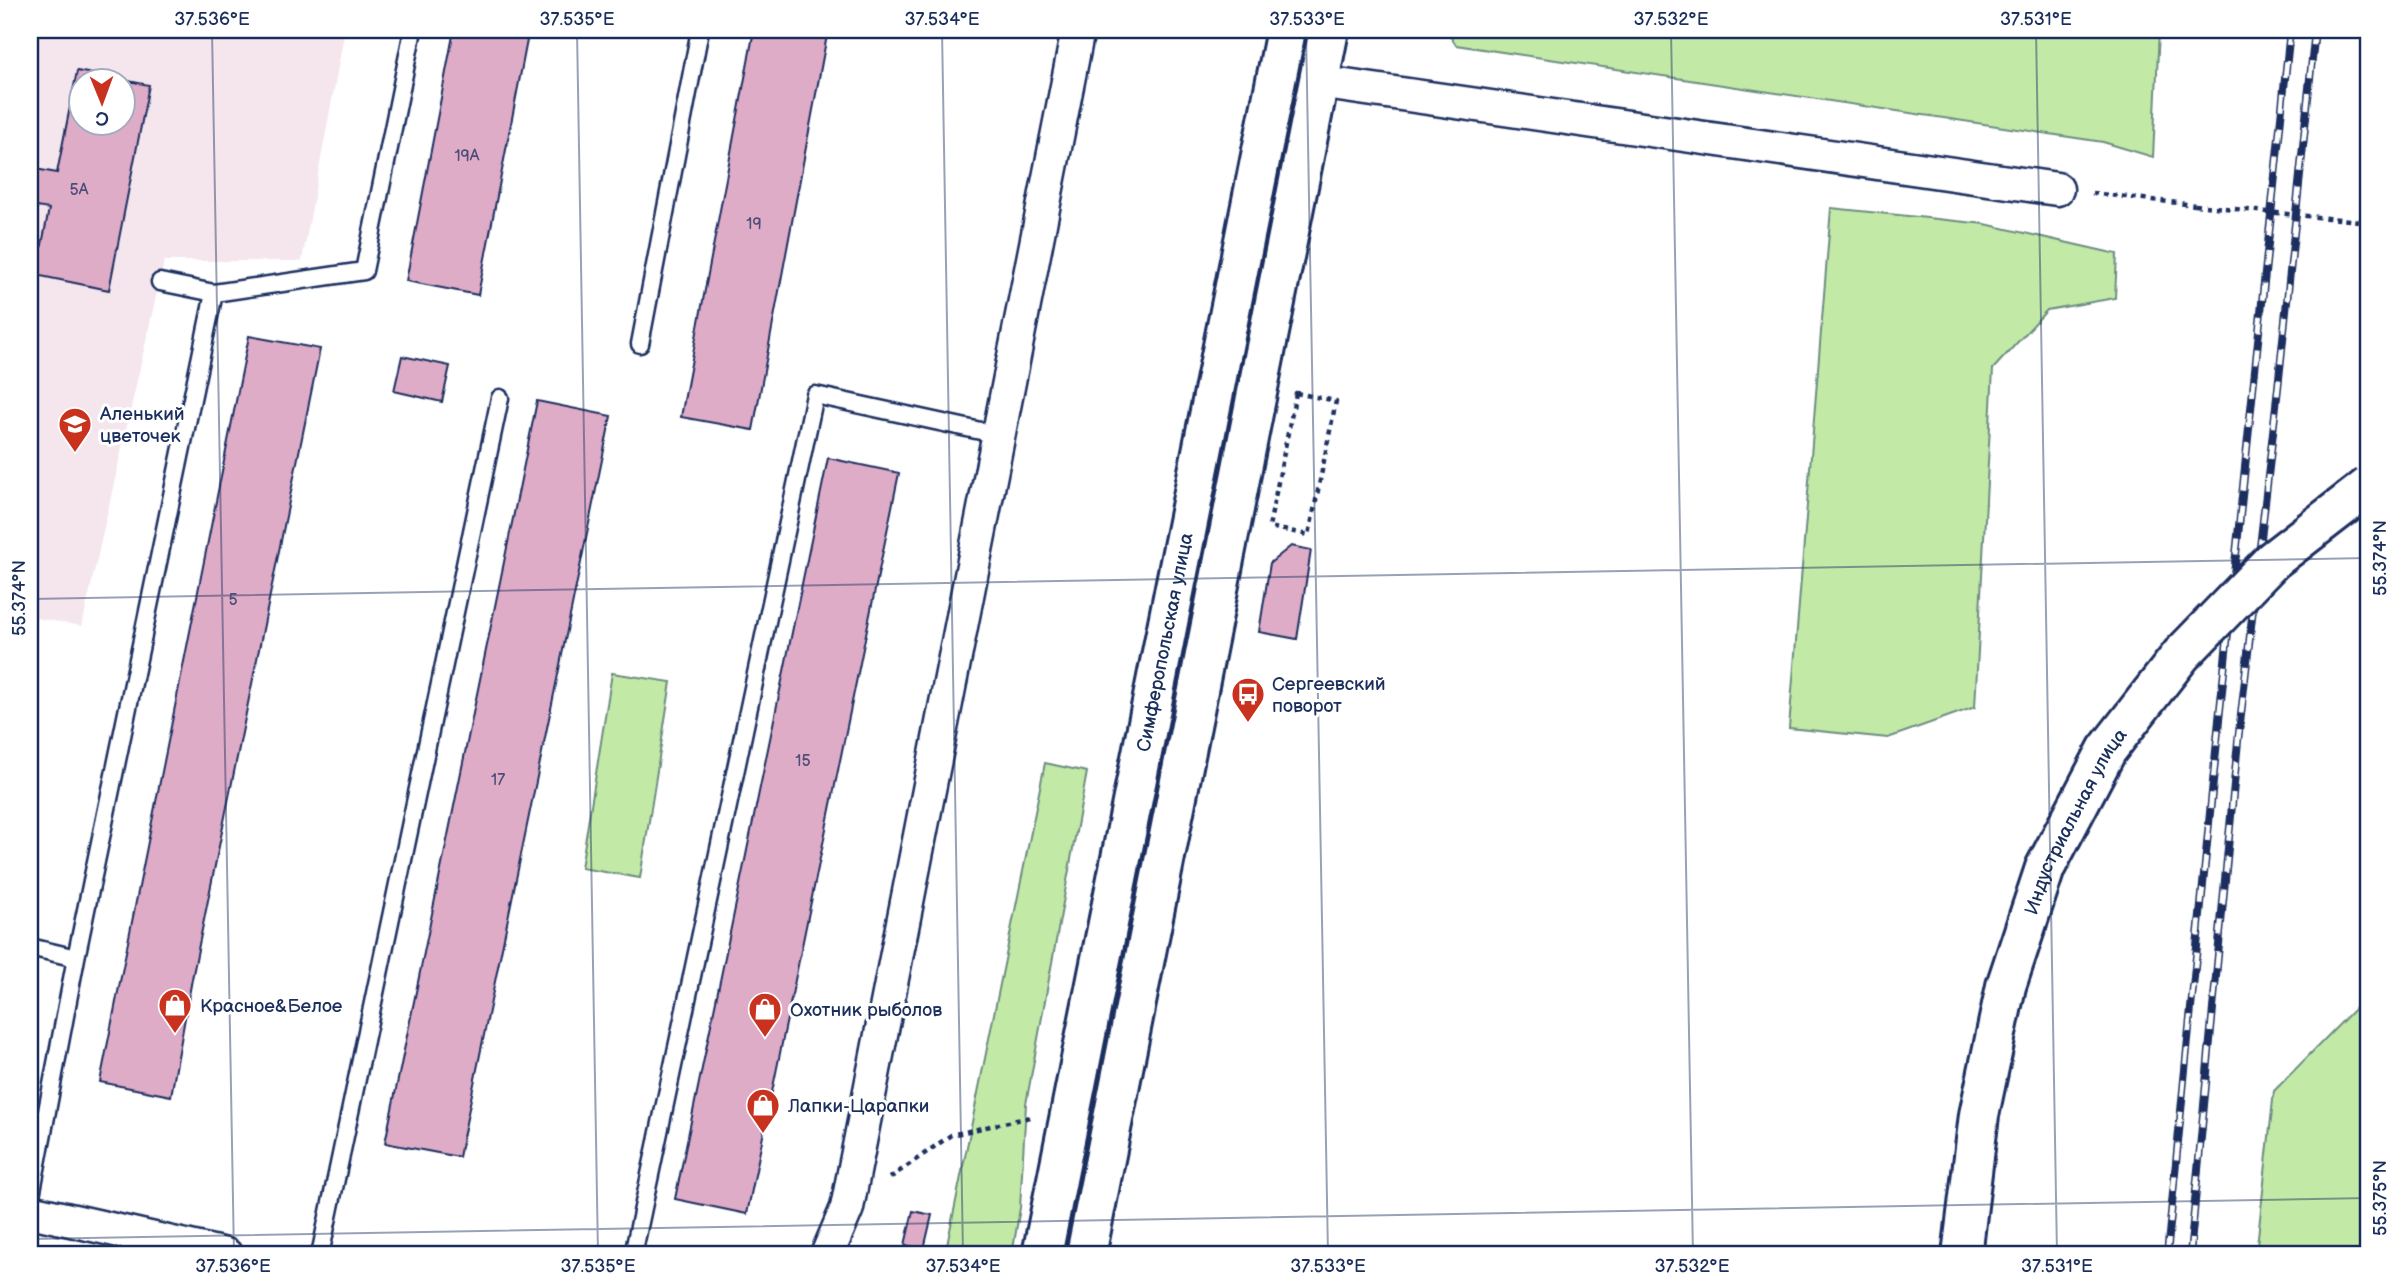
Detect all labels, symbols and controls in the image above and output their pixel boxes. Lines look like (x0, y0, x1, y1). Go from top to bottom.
text: 37.536°E (174, 9, 250, 30)
text: 37.535°E (539, 9, 615, 30)
text: 37.534°E (904, 9, 980, 30)
text: 37.533°E (1269, 9, 1345, 30)
text: 37.532°E (1633, 9, 1709, 30)
text: 37.531°E (2000, 9, 2072, 30)
north arrow (66, 66, 136, 136)
text: С (95, 106, 109, 129)
house number: 19А (454, 147, 480, 166)
house number: 5А (70, 181, 89, 200)
house number: 19 (746, 215, 762, 234)
place label: Аленький цветочек (99, 403, 185, 448)
school or university icon: Аленький цветочек (56, 405, 94, 454)
text: 55.374°N (2370, 520, 2391, 596)
street label: Симферопольская улица (1133, 531, 1199, 754)
text: 55.374°N (9, 560, 30, 636)
house number: 5 (228, 591, 238, 610)
place label: Сергеевский поворот (1272, 673, 1386, 718)
bus stop icon: Сергеевский поворот (1229, 675, 1267, 724)
street label: Индустриальная улица (2020, 724, 2132, 918)
house number: 15 (795, 752, 811, 771)
house number: 17 (491, 771, 505, 790)
shop icon: Красное&Белое (156, 986, 194, 1035)
shop icon: Охотник рыболов (746, 990, 784, 1039)
place label: Красное&Белое (200, 995, 343, 1018)
place label: Охотник рыболов (790, 999, 942, 1022)
shop icon: Лапки-Царапки (744, 1086, 782, 1135)
place label: Лапки-Царапки (787, 1095, 929, 1118)
text: 55.375°N (2370, 1160, 2391, 1236)
text: 37.536°E (195, 1256, 271, 1277)
text: 37.535°E (560, 1256, 636, 1277)
text: 37.534°E (925, 1256, 1001, 1277)
text: 37.533°E (1290, 1256, 1366, 1277)
text: 37.532°E (1654, 1256, 1730, 1277)
text: 37.531°E (2021, 1256, 2093, 1277)

